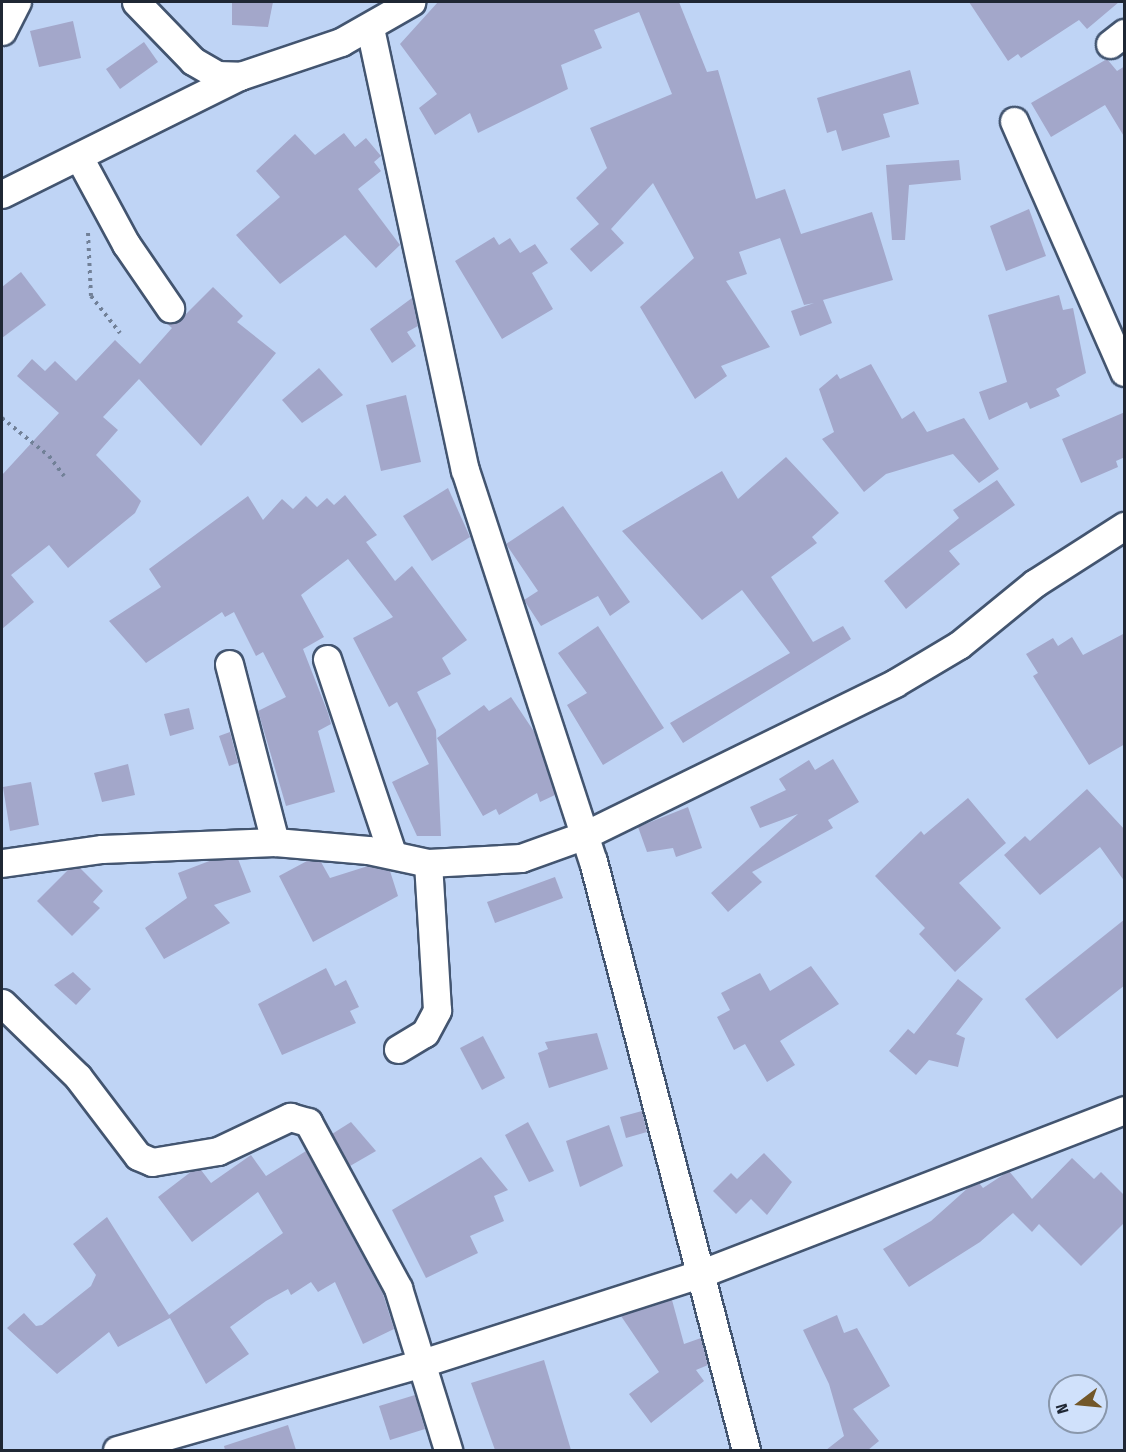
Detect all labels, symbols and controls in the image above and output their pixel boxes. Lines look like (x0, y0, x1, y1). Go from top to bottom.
north arrow (1048, 1374, 1108, 1434)
text: N (1052, 1401, 1073, 1416)

